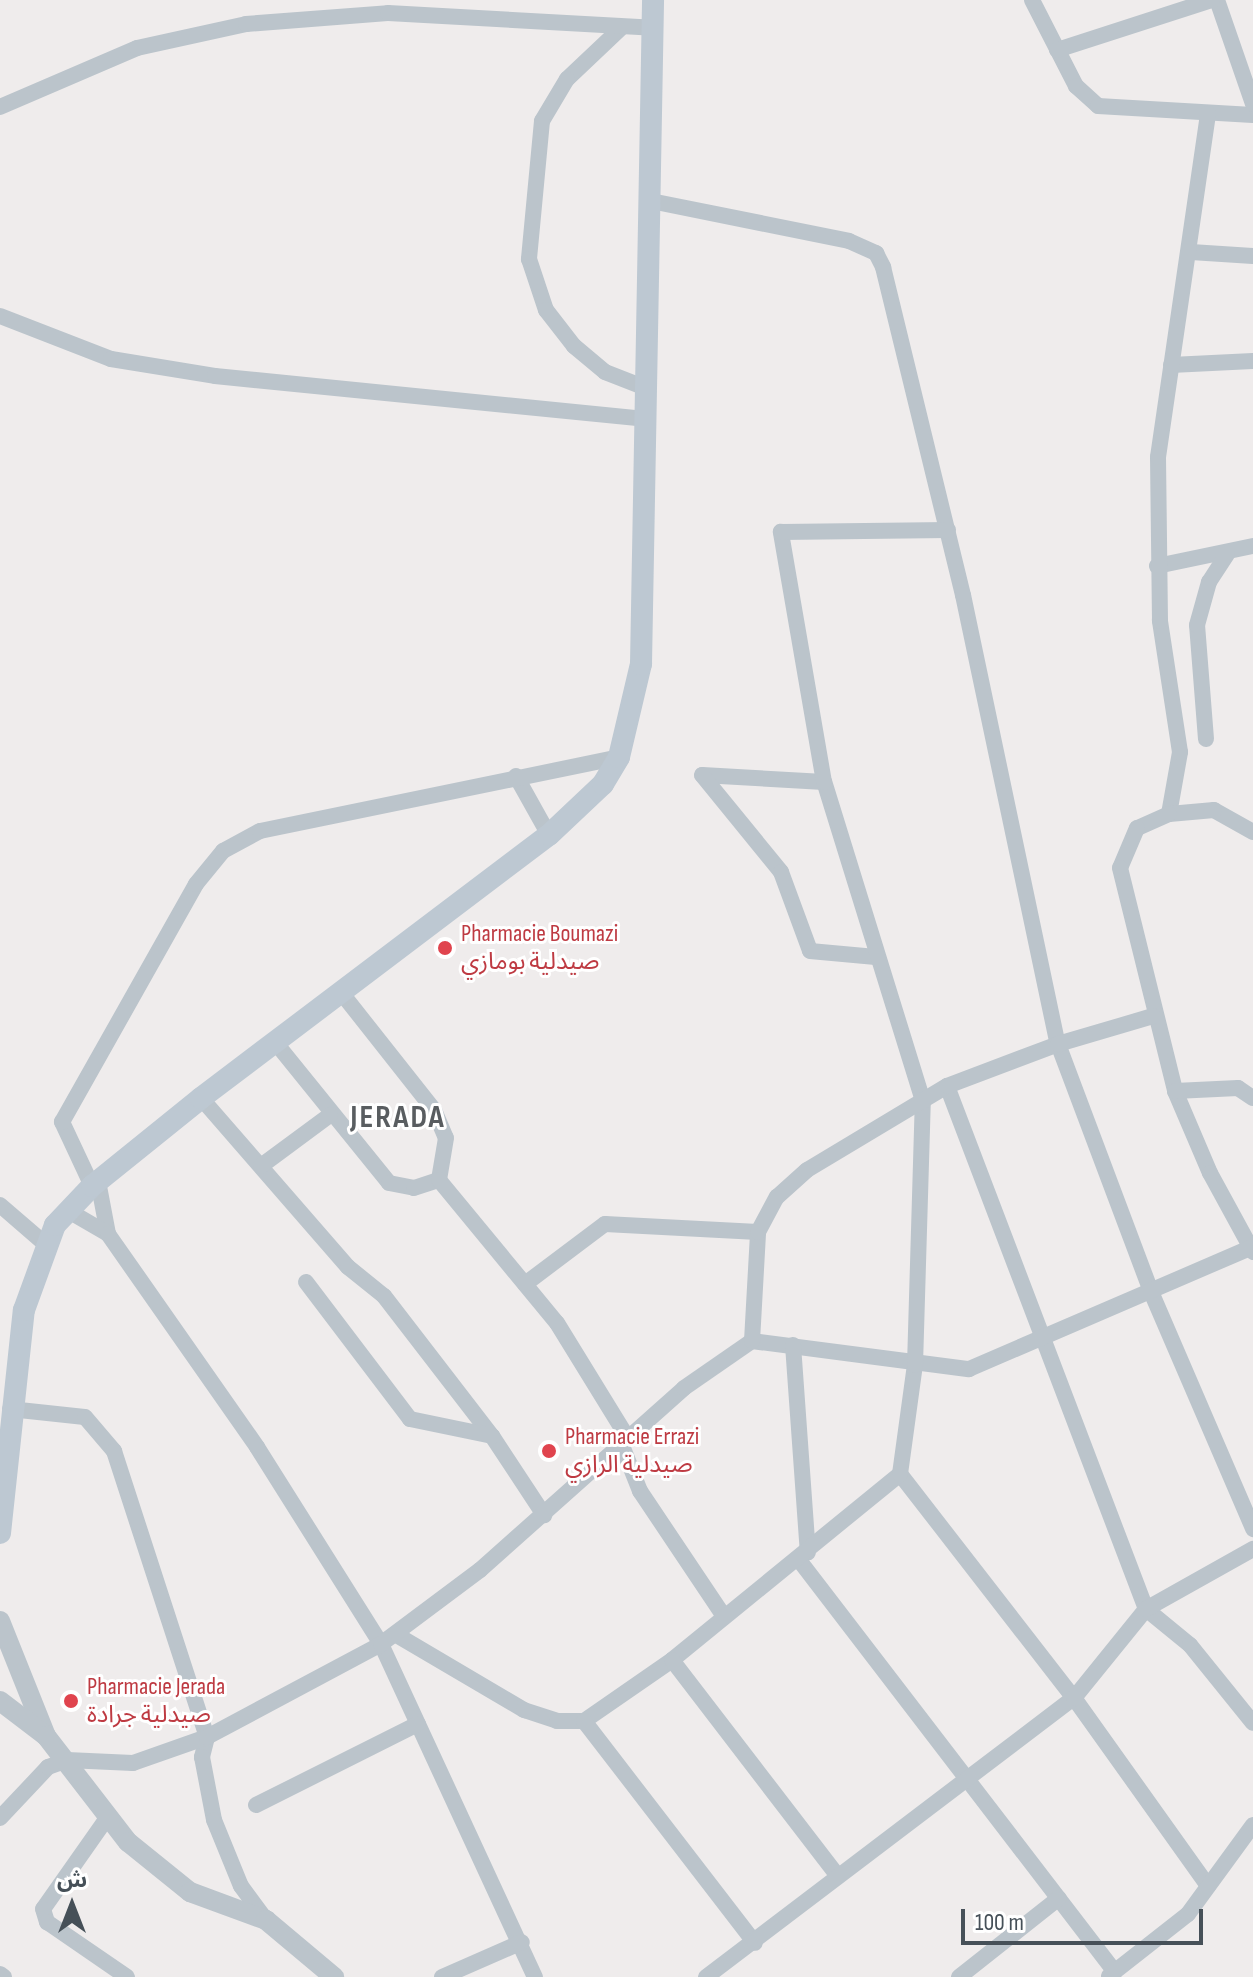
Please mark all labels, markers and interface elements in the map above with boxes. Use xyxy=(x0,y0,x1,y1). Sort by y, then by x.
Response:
place label: Pharmacie Boumazi صيدلية بومازي xyxy=(461,920,618,976)
marker: Pharmacie Boumazi صيدلية بومازي xyxy=(436,939,454,957)
district label: JERADA xyxy=(350,1099,446,1137)
place label: Pharmacie Errazi صيدلية الرازي xyxy=(565,1423,699,1479)
marker: Pharmacie Errazi صيدلية الرازي xyxy=(540,1442,558,1460)
place label: Pharmacie Jerada صيدلية جرادة xyxy=(87,1673,225,1729)
marker: Pharmacie Jerada صيدلية جرادة xyxy=(62,1692,80,1710)
north arrow xyxy=(32,1865,112,1945)
text: ش xyxy=(57,1867,87,1894)
scale bar xyxy=(965,1893,1207,1943)
text: 100 m xyxy=(975,1908,1024,1937)

